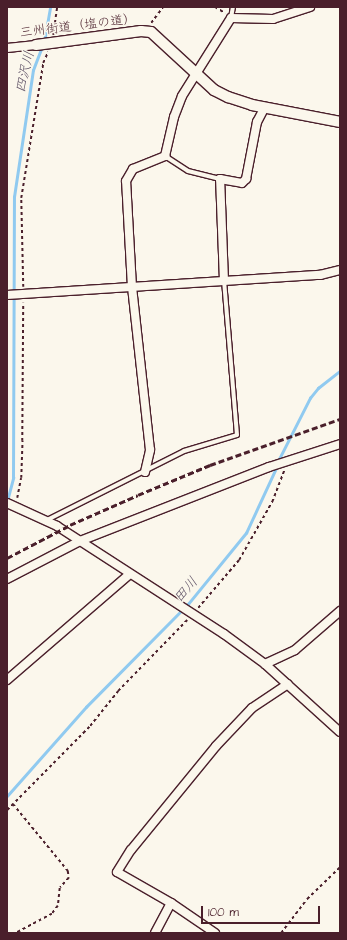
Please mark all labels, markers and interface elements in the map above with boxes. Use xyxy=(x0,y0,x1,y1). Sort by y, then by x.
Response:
street label: 三州街道（塩の道） xyxy=(19,11,137,41)
water label: 四沢川 xyxy=(12,50,38,94)
water label: 田川 xyxy=(170,574,202,606)
scale bar xyxy=(203,898,322,924)
text: 100 m xyxy=(208,904,239,921)

